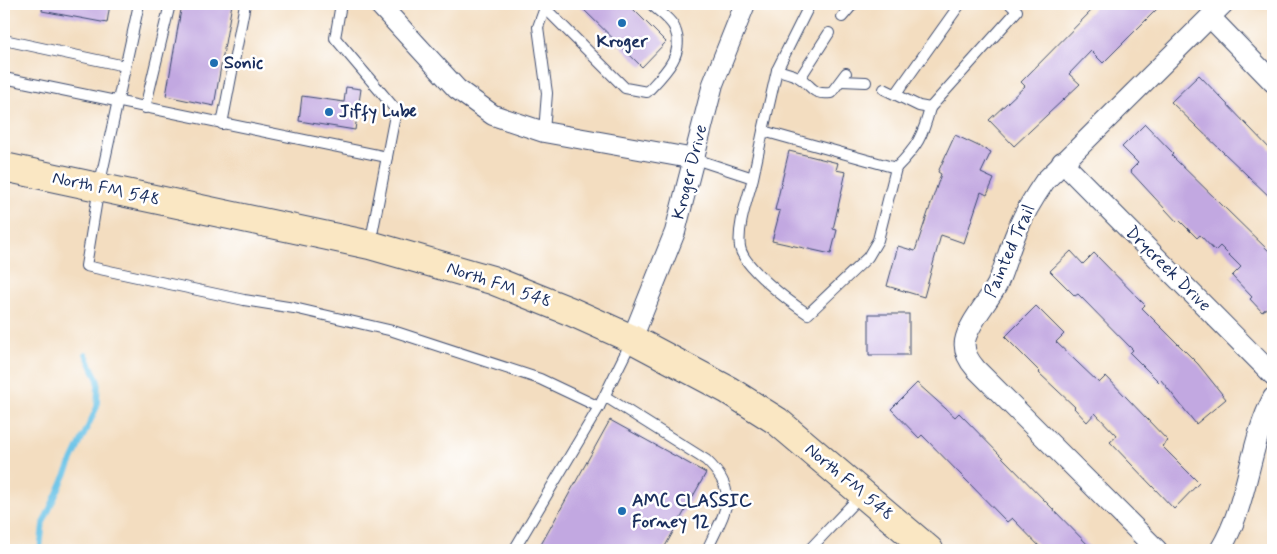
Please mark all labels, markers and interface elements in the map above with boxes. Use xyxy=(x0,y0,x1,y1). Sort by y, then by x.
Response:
marker: Kroger xyxy=(616,17,628,29)
place label: Kroger xyxy=(596,30,648,54)
place label: Sonic xyxy=(224,51,263,75)
marker: Sonic xyxy=(208,57,220,69)
place label: Jiffy Lube xyxy=(339,100,417,124)
marker: Jiffy Lube xyxy=(323,106,335,118)
street label: Kroger Drive xyxy=(667,122,713,222)
street label: North FM 548 xyxy=(50,166,162,212)
street label: Painted Trail xyxy=(979,201,1041,301)
street label: Drycreek Drive xyxy=(1120,221,1216,317)
street label: North FM 548 xyxy=(443,256,555,314)
street label: North FM 548 xyxy=(799,438,899,526)
place label: AMC CLASSIC Forney 12 xyxy=(632,489,752,534)
marker: AMC CLASSIC Forney 12 xyxy=(616,505,628,517)

